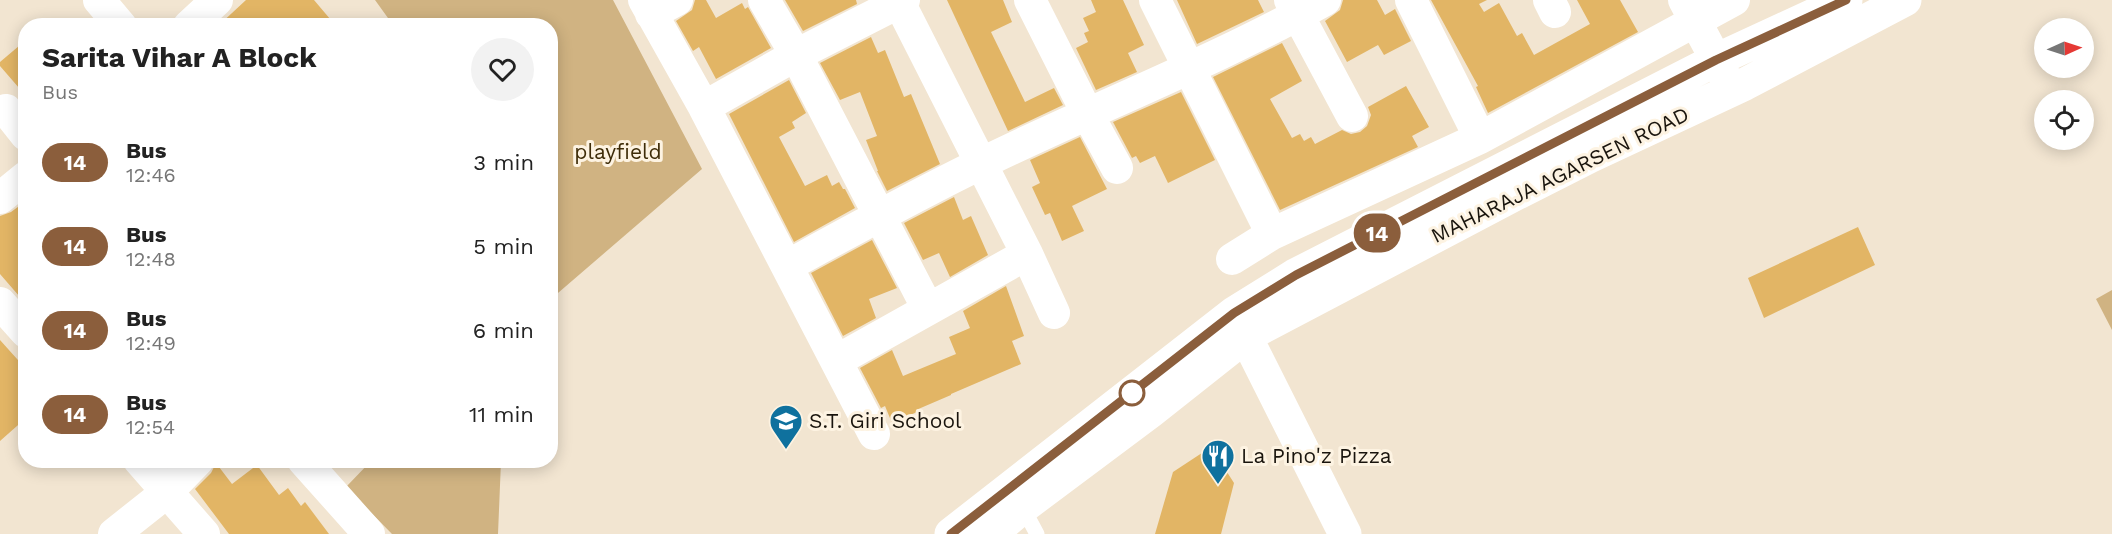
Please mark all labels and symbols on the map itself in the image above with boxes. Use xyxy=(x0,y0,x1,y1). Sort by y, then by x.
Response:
north arrow xyxy=(2034,18,2094,78)
street label: MAHARAJA AGARSEN ROAD xyxy=(1427,101,1693,248)
park label: playfield xyxy=(574,139,662,164)
line badge: 14 xyxy=(1350,214,1404,252)
unlabelled marker xyxy=(1119,380,1145,406)
school or university icon: S.T. Giri School xyxy=(768,403,804,450)
place label: S.T. Giri School xyxy=(809,408,962,433)
restaurant icon: La Pino'z Pizza xyxy=(1200,438,1236,485)
place label: La Pino'z Pizza xyxy=(1241,443,1392,468)

